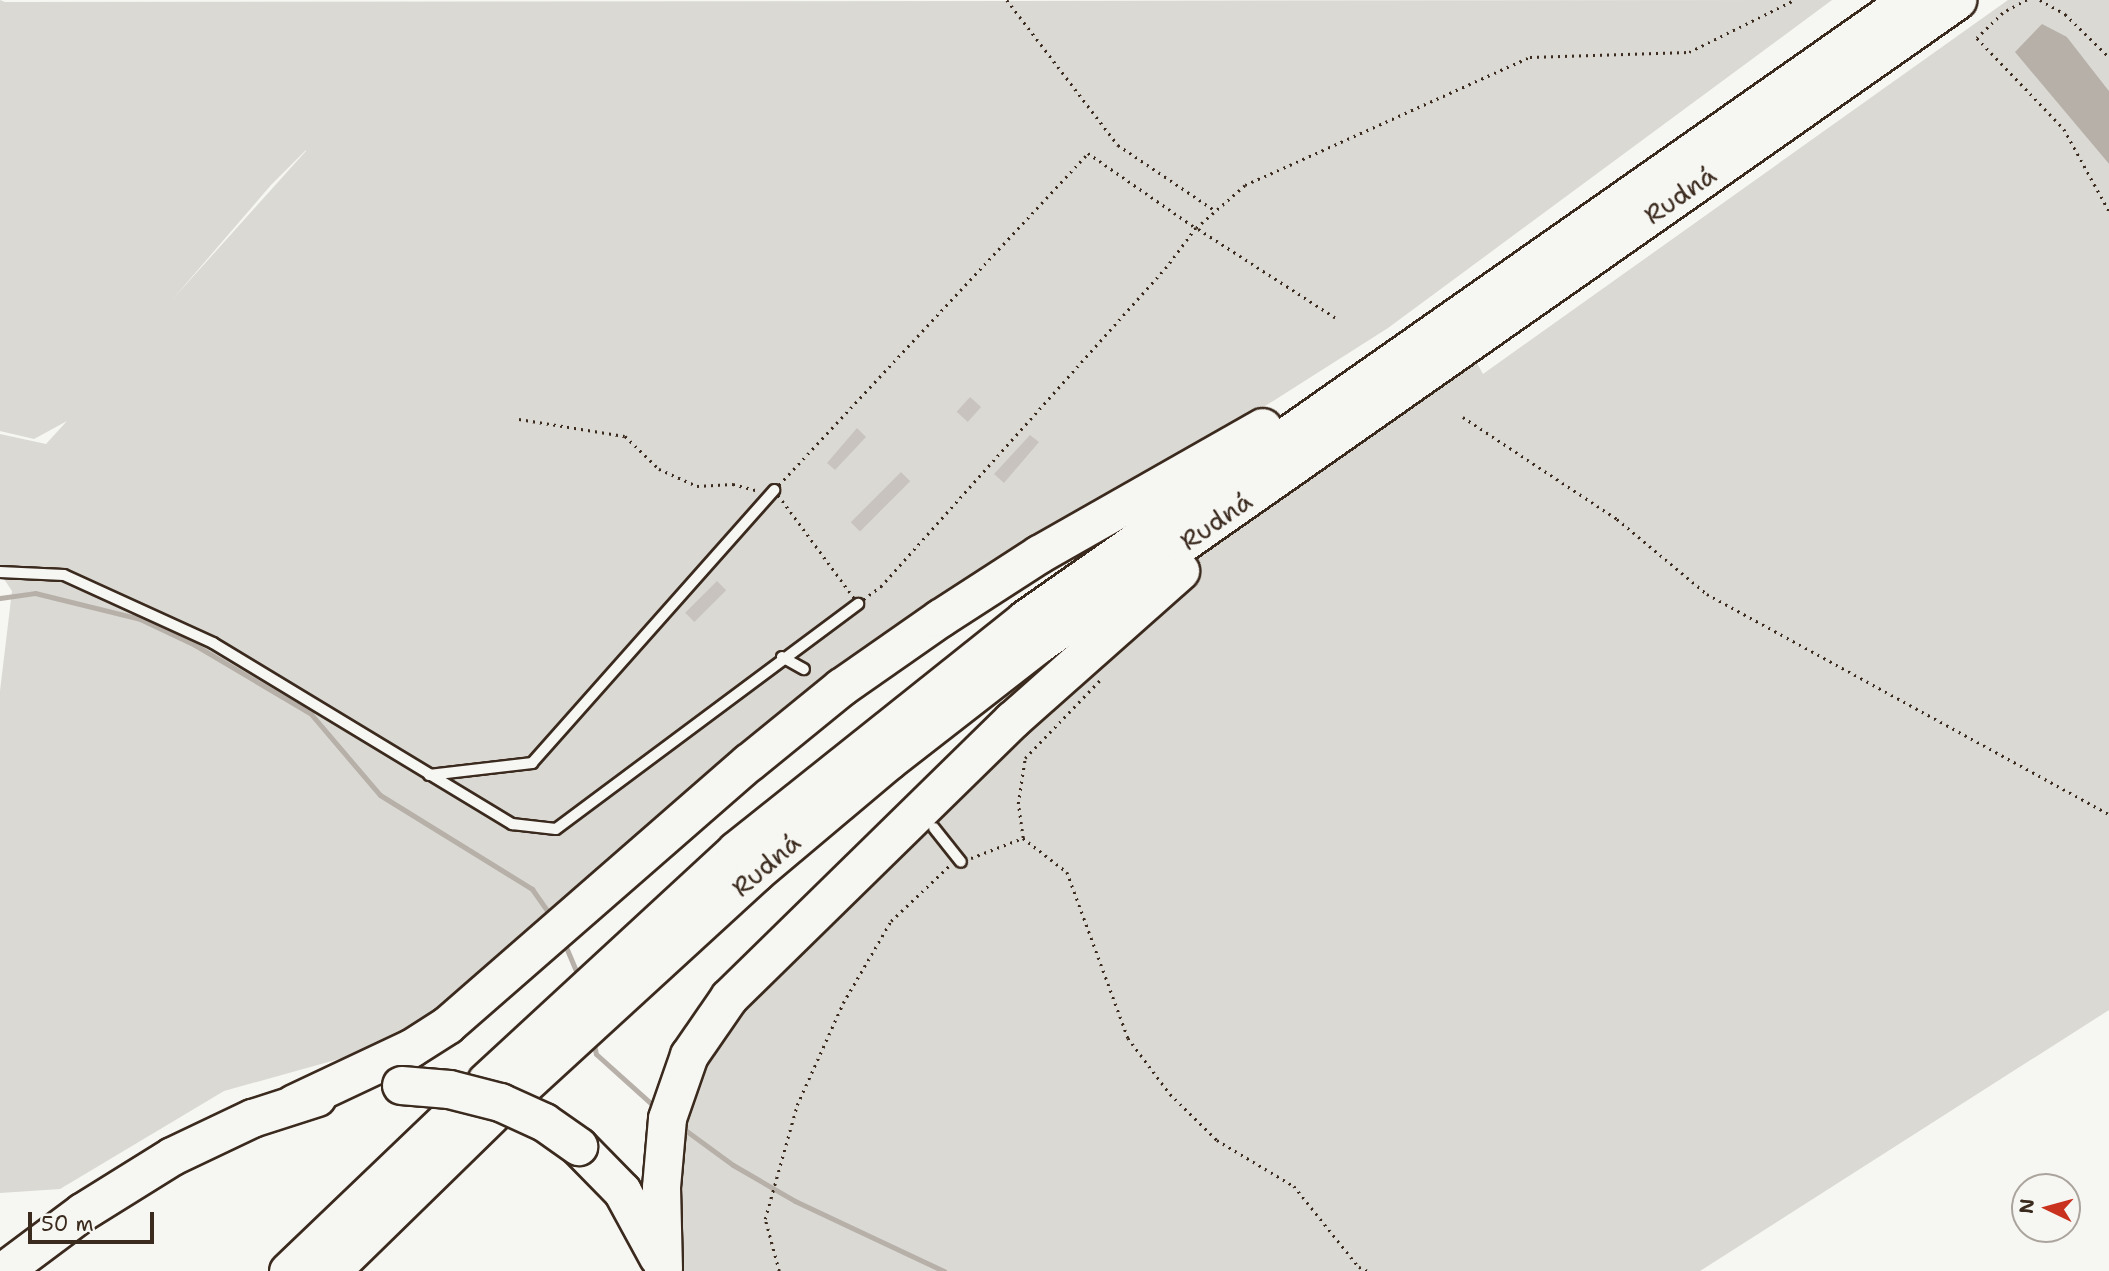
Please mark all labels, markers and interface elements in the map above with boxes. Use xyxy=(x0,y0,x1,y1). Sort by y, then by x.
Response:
street label: Rudná xyxy=(1638,159,1722,231)
street label: Rudná xyxy=(1174,485,1258,557)
street label: Rudná xyxy=(725,827,807,903)
north arrow xyxy=(2011,1173,2081,1243)
scale bar xyxy=(32,1198,158,1242)
text: N xyxy=(2013,1198,2040,1215)
text: 50 m xyxy=(41,1210,94,1238)

